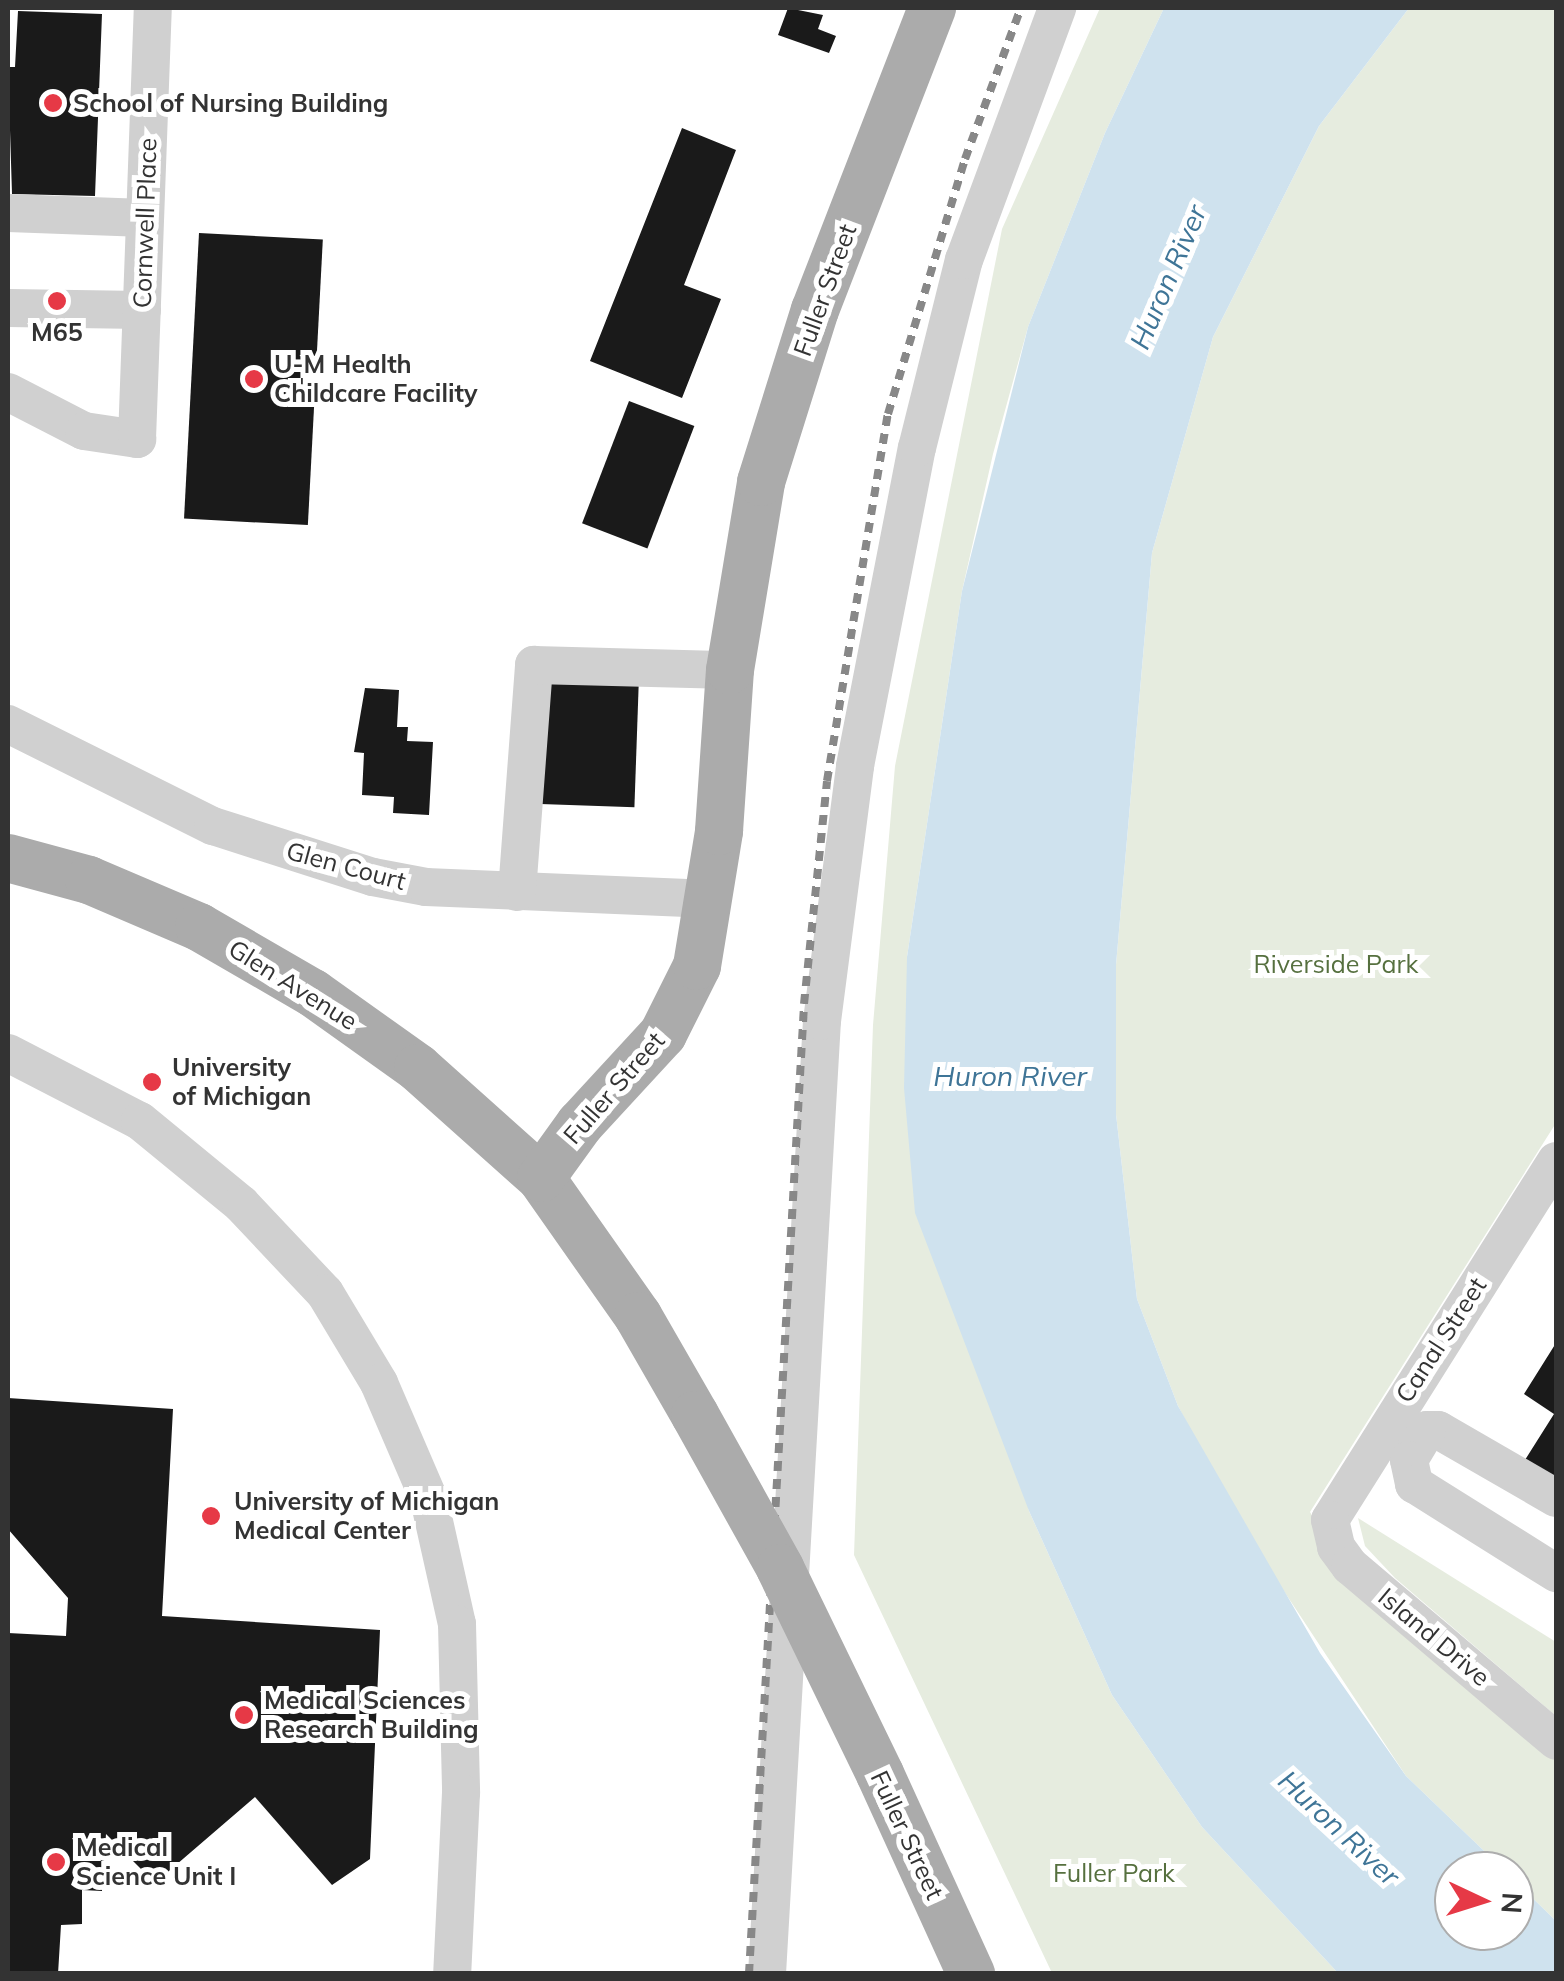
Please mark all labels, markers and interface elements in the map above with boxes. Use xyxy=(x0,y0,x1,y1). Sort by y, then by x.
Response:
place label: School of Nursing Building xyxy=(73,88,388,118)
marker: School of Nursing Building xyxy=(42,92,64,114)
street label: Cornwell Place xyxy=(127,137,163,309)
water label: Huron River xyxy=(1123,200,1213,354)
street label: Fuller Street xyxy=(787,220,863,360)
marker: M65 xyxy=(46,290,68,312)
place label: M65 xyxy=(31,317,83,347)
place label: U-M Health Childcare Facility xyxy=(274,350,478,409)
marker: U-M Health Childcare Facility xyxy=(243,368,265,390)
street label: Glen Court xyxy=(283,836,409,896)
street label: Glen Avenue xyxy=(223,934,363,1036)
park label: Riverside Park xyxy=(1254,949,1418,979)
street label: Fuller Street xyxy=(557,1026,671,1150)
place label: University of Michigan xyxy=(172,1053,311,1112)
water label: Huron River xyxy=(933,1059,1087,1093)
marker: University of Michigan xyxy=(141,1071,163,1093)
street label: Canal Street xyxy=(1389,1272,1493,1408)
place label: University of Michigan Medical Center xyxy=(234,1487,499,1546)
marker: University of Michigan Medical Center xyxy=(198,1503,224,1529)
street label: Island Drive xyxy=(1372,1582,1496,1692)
place label: Medical Sciences Research Building xyxy=(264,1686,479,1745)
marker: Medical Sciences Research Building xyxy=(233,1704,255,1726)
water label: Huron River xyxy=(1271,1763,1407,1893)
street label: Fuller Street xyxy=(864,1766,950,1904)
place label: Medical Science Unit I xyxy=(76,1833,236,1892)
marker: Medical Science Unit I xyxy=(45,1851,67,1873)
north arrow xyxy=(1434,1851,1534,1951)
park label: Fuller Park xyxy=(1053,1858,1175,1888)
text: N xyxy=(1494,1891,1531,1915)

